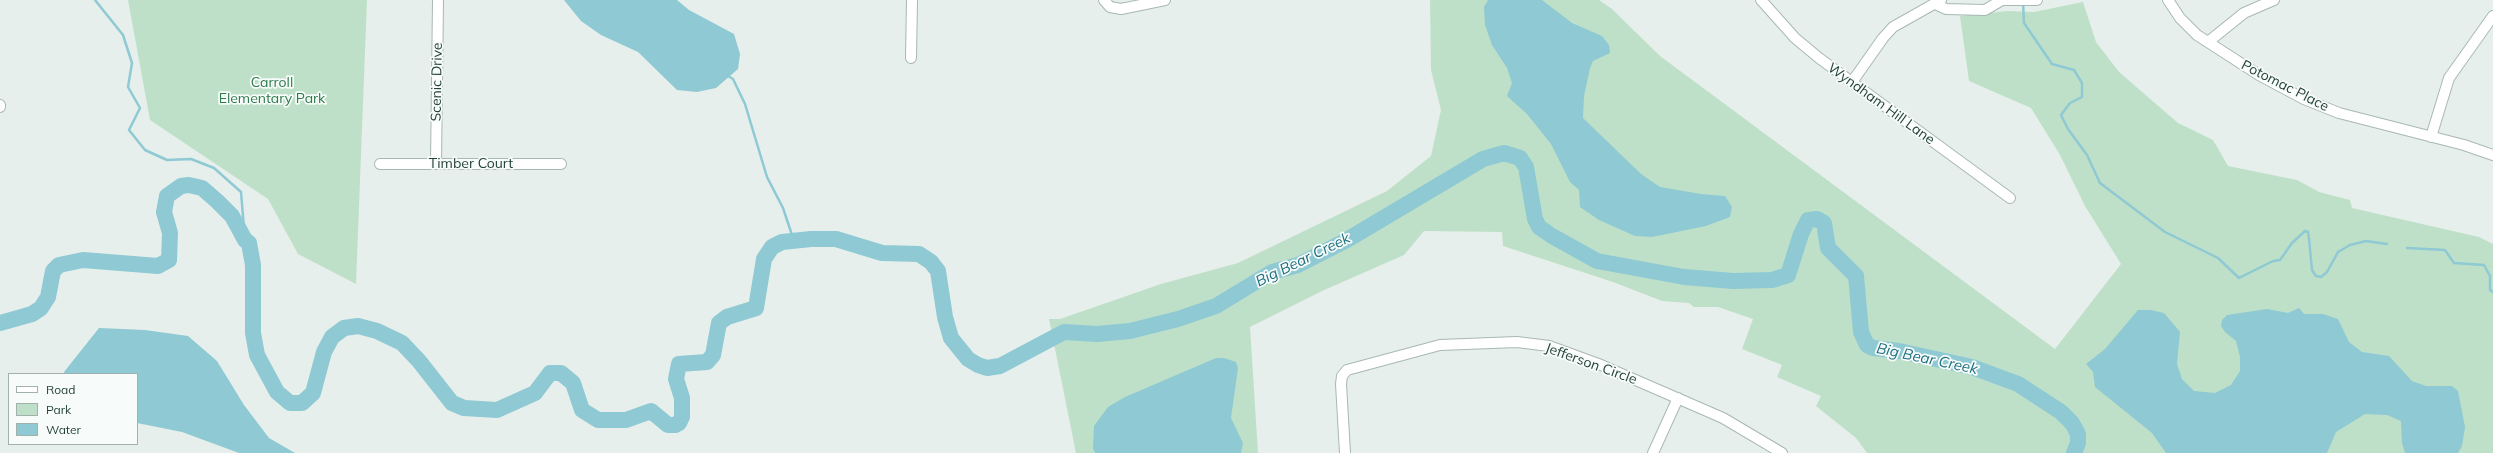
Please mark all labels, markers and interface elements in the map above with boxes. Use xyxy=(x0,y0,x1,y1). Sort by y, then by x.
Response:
street label: Scenic Drive xyxy=(428,42,446,122)
street label: Potomac Place xyxy=(2238,57,2332,115)
street label: Wyndham Hill Lane xyxy=(1824,60,1938,148)
park label: Carroll Elementary Park xyxy=(219,75,325,108)
street label: Timber Court xyxy=(429,156,513,172)
water label: Big Bear Creek xyxy=(1253,229,1353,291)
water label: Big Bear Creek xyxy=(1875,339,1979,379)
street label: Jefferson Circle xyxy=(1543,340,1639,388)
legend xyxy=(8,373,138,445)
text: Road xyxy=(46,382,75,397)
text: Park xyxy=(46,402,71,417)
text: Water xyxy=(46,422,81,437)

